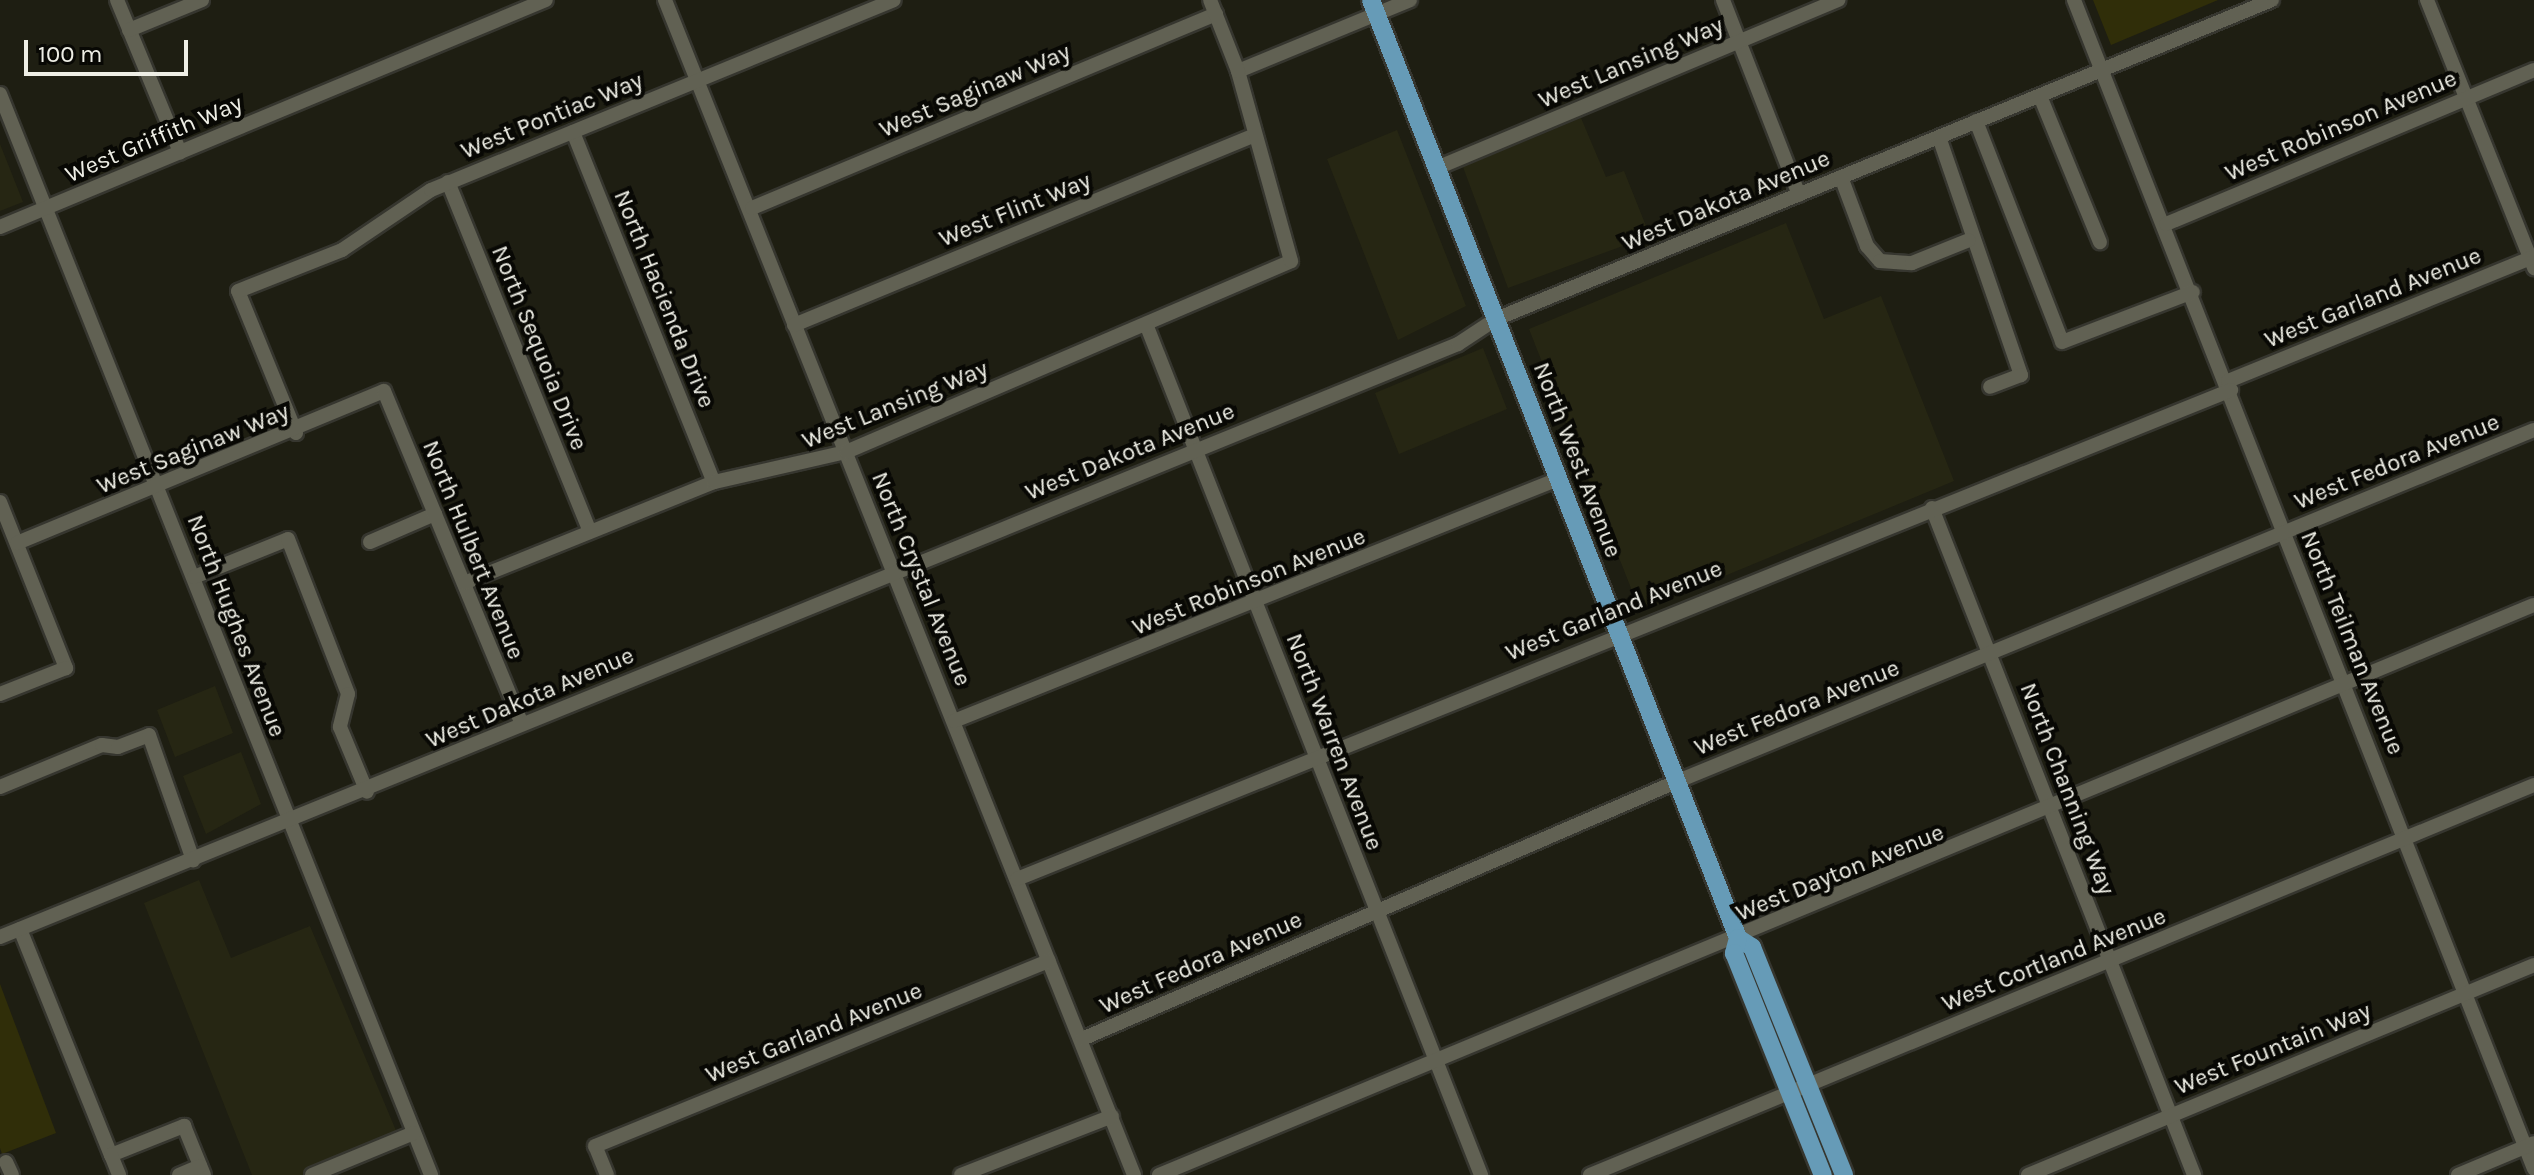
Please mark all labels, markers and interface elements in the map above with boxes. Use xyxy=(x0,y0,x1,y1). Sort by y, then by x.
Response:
street label: West Lansing Way xyxy=(1534,11,1728,115)
scale bar xyxy=(28,24,192,74)
street label: West Saginaw Way xyxy=(875,38,1075,144)
text: 100 m xyxy=(38,40,103,68)
street label: West Robinson Avenue xyxy=(2221,64,2461,188)
street label: West Pontiac Way xyxy=(457,66,647,166)
street label: West Griffith Way xyxy=(61,89,247,189)
street label: West Dakota Avenue xyxy=(1618,144,1834,258)
street label: West Flint Way xyxy=(935,166,1095,254)
street label: North Hacienda Drive xyxy=(607,186,721,412)
street label: West Garland Avenue xyxy=(2261,241,2485,355)
street label: North Sequoia Drive xyxy=(485,242,593,454)
street label: West Lansing Way xyxy=(798,355,992,455)
street label: North West Avenue xyxy=(1527,358,1627,562)
street label: West Saginaw Way xyxy=(93,397,293,501)
street label: West Dakota Avenue xyxy=(1021,397,1239,507)
street label: West Fedora Avenue xyxy=(2290,408,2504,516)
street label: North Hulbert Avenue xyxy=(416,436,530,664)
street label: North Crystal Avenue xyxy=(865,468,977,690)
street label: North Hughes Avenue xyxy=(180,511,292,741)
street label: West Robinson Avenue xyxy=(1128,522,1370,642)
street label: North Teilman Avenue xyxy=(2294,527,2410,759)
street label: West Garland Avenue xyxy=(1502,554,1726,668)
street label: North Warren Avenue xyxy=(1279,629,1389,855)
street label: West Dakota Avenue xyxy=(422,641,638,755)
street label: West Fedora Avenue xyxy=(1690,654,1904,762)
street label: North Channing Way xyxy=(2013,679,2121,899)
street label: West Dayton Avenue xyxy=(1732,818,1948,928)
street label: West Cortland Avenue xyxy=(1938,902,2170,1018)
street label: West Fedora Avenue xyxy=(1095,905,1307,1021)
street label: West Garland Avenue xyxy=(702,976,926,1090)
street label: West Fountain Way xyxy=(2171,996,2375,1102)

